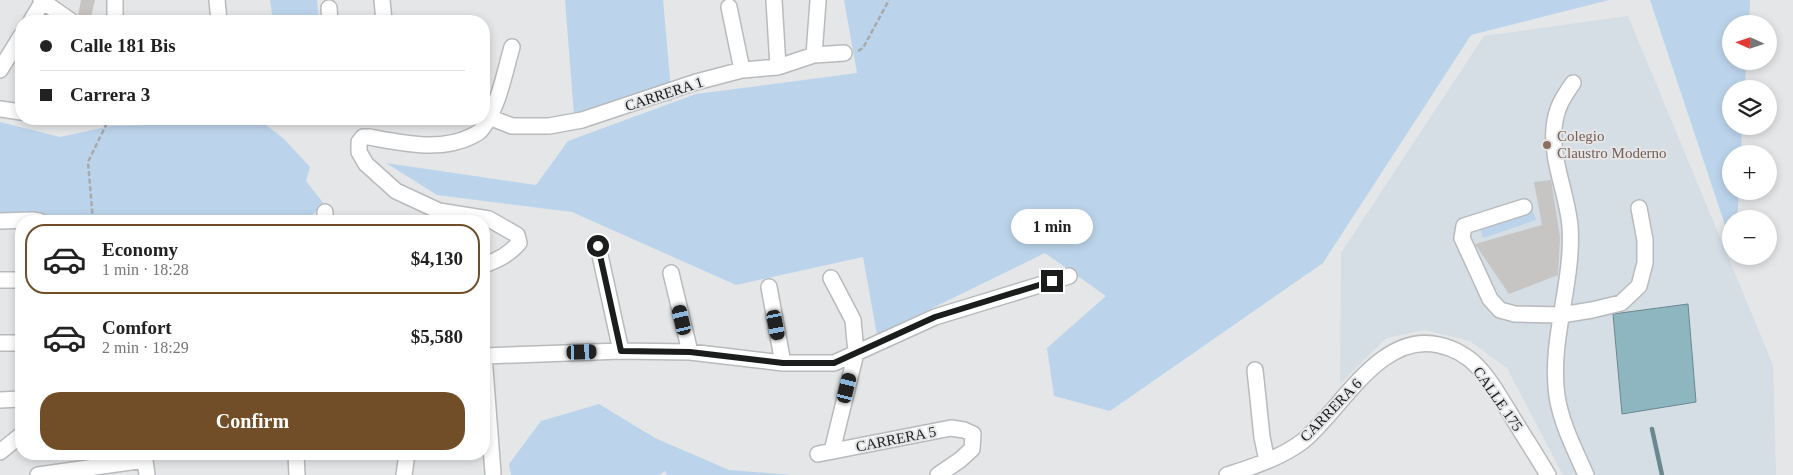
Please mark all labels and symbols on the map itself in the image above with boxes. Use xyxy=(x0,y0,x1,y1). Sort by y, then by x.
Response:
north arrow xyxy=(1722,15,1778,70)
street label: CARRERA 1 xyxy=(623,74,705,114)
place label: Colegio Claustro Moderno xyxy=(1557,128,1667,161)
marker: Colegio Claustro Moderno xyxy=(1541,139,1553,151)
callout: 1 min xyxy=(1011,208,1093,244)
route start xyxy=(587,235,609,257)
route end xyxy=(1041,270,1063,292)
car xyxy=(671,304,692,336)
car xyxy=(765,309,786,341)
car xyxy=(566,344,597,360)
street label: CALLE 175 xyxy=(1470,364,1526,434)
car xyxy=(836,372,857,404)
street label: CARRERA 6 xyxy=(1297,375,1365,445)
street label: CARRERA 5 xyxy=(855,423,937,455)

